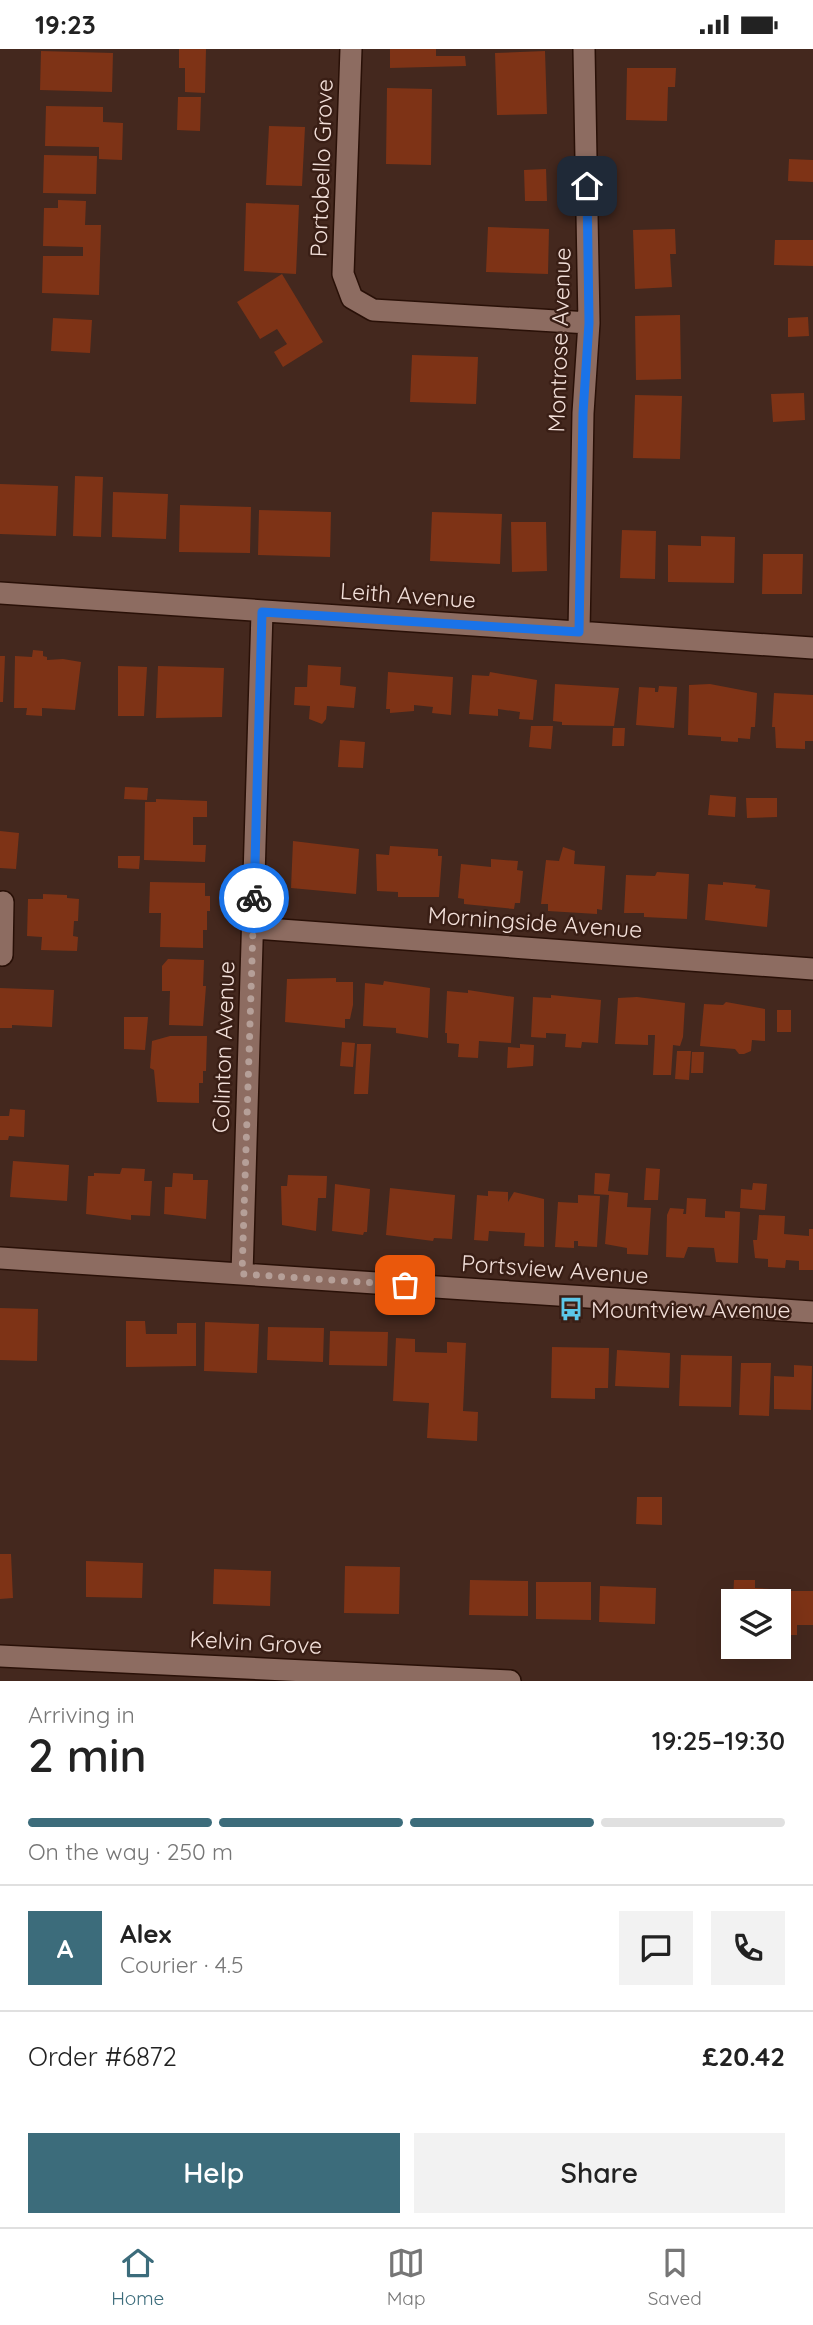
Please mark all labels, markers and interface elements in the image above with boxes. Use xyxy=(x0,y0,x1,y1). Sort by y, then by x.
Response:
text: 19:23 xyxy=(35,8,96,41)
street label: Portobello Grove xyxy=(303,78,339,258)
pin xyxy=(557,156,617,216)
icon: home xyxy=(568,167,606,205)
street label: Montrose Avenue xyxy=(541,247,577,433)
street label: Leith Avenue xyxy=(339,576,477,614)
courier xyxy=(219,863,289,933)
icon: bike xyxy=(235,879,273,917)
street label: Morningside Avenue xyxy=(427,900,643,944)
street label: Colinton Avenue xyxy=(206,960,240,1134)
street label: Portsview Avenue xyxy=(460,1248,650,1290)
pin xyxy=(375,1255,435,1315)
icon: bag xyxy=(386,1266,424,1304)
bus stop icon: Mountview Avenue xyxy=(557,1295,585,1323)
place label: Mountview Avenue xyxy=(591,1295,790,1324)
map controls xyxy=(721,1589,791,1659)
button: layers xyxy=(721,1589,791,1659)
street label: Kelvin Grove xyxy=(189,1624,323,1660)
text: Arriving in xyxy=(28,1700,135,1729)
text: 19:25–19:30 xyxy=(652,1724,785,1757)
text: 2 min xyxy=(28,1726,147,1784)
text: On the way · 250 m xyxy=(28,1837,233,1866)
button: chat xyxy=(619,1911,693,1985)
button: phone xyxy=(711,1911,785,1985)
text: Alex xyxy=(120,1917,171,1950)
text: A xyxy=(57,1932,73,1965)
text: Courier · 4.5 xyxy=(120,1950,244,1979)
text: Order #6872 xyxy=(28,2040,177,2073)
text: £20.42 xyxy=(702,2040,785,2073)
button: Help xyxy=(28,2133,400,2213)
button: Share xyxy=(414,2133,785,2213)
tab: Home xyxy=(111,2244,164,2310)
tab: Map xyxy=(387,2244,425,2310)
tab: Saved xyxy=(648,2244,702,2310)

